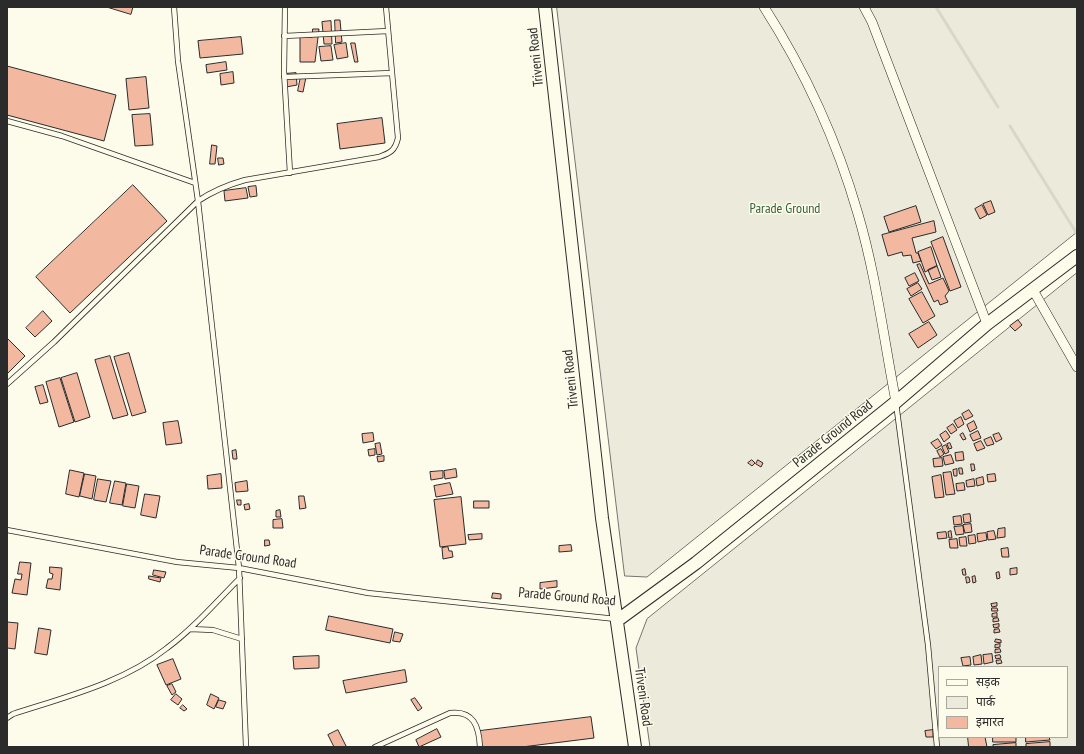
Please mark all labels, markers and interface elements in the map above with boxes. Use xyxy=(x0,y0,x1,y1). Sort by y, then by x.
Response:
street label: Triveni Road xyxy=(525,27,547,87)
park label: Parade Ground xyxy=(750,201,820,217)
street label: Triveni Road xyxy=(560,349,582,409)
street label: Parade Ground Road xyxy=(790,397,876,471)
street label: Parade Ground Road xyxy=(198,542,298,572)
street label: Parade Ground Road xyxy=(518,584,616,610)
legend xyxy=(938,666,1068,738)
street label: Triveni Road xyxy=(631,667,655,727)
text: सड़क xyxy=(976,674,1000,689)
text: पार्क xyxy=(976,694,995,709)
text: इमारत xyxy=(976,714,1004,729)

